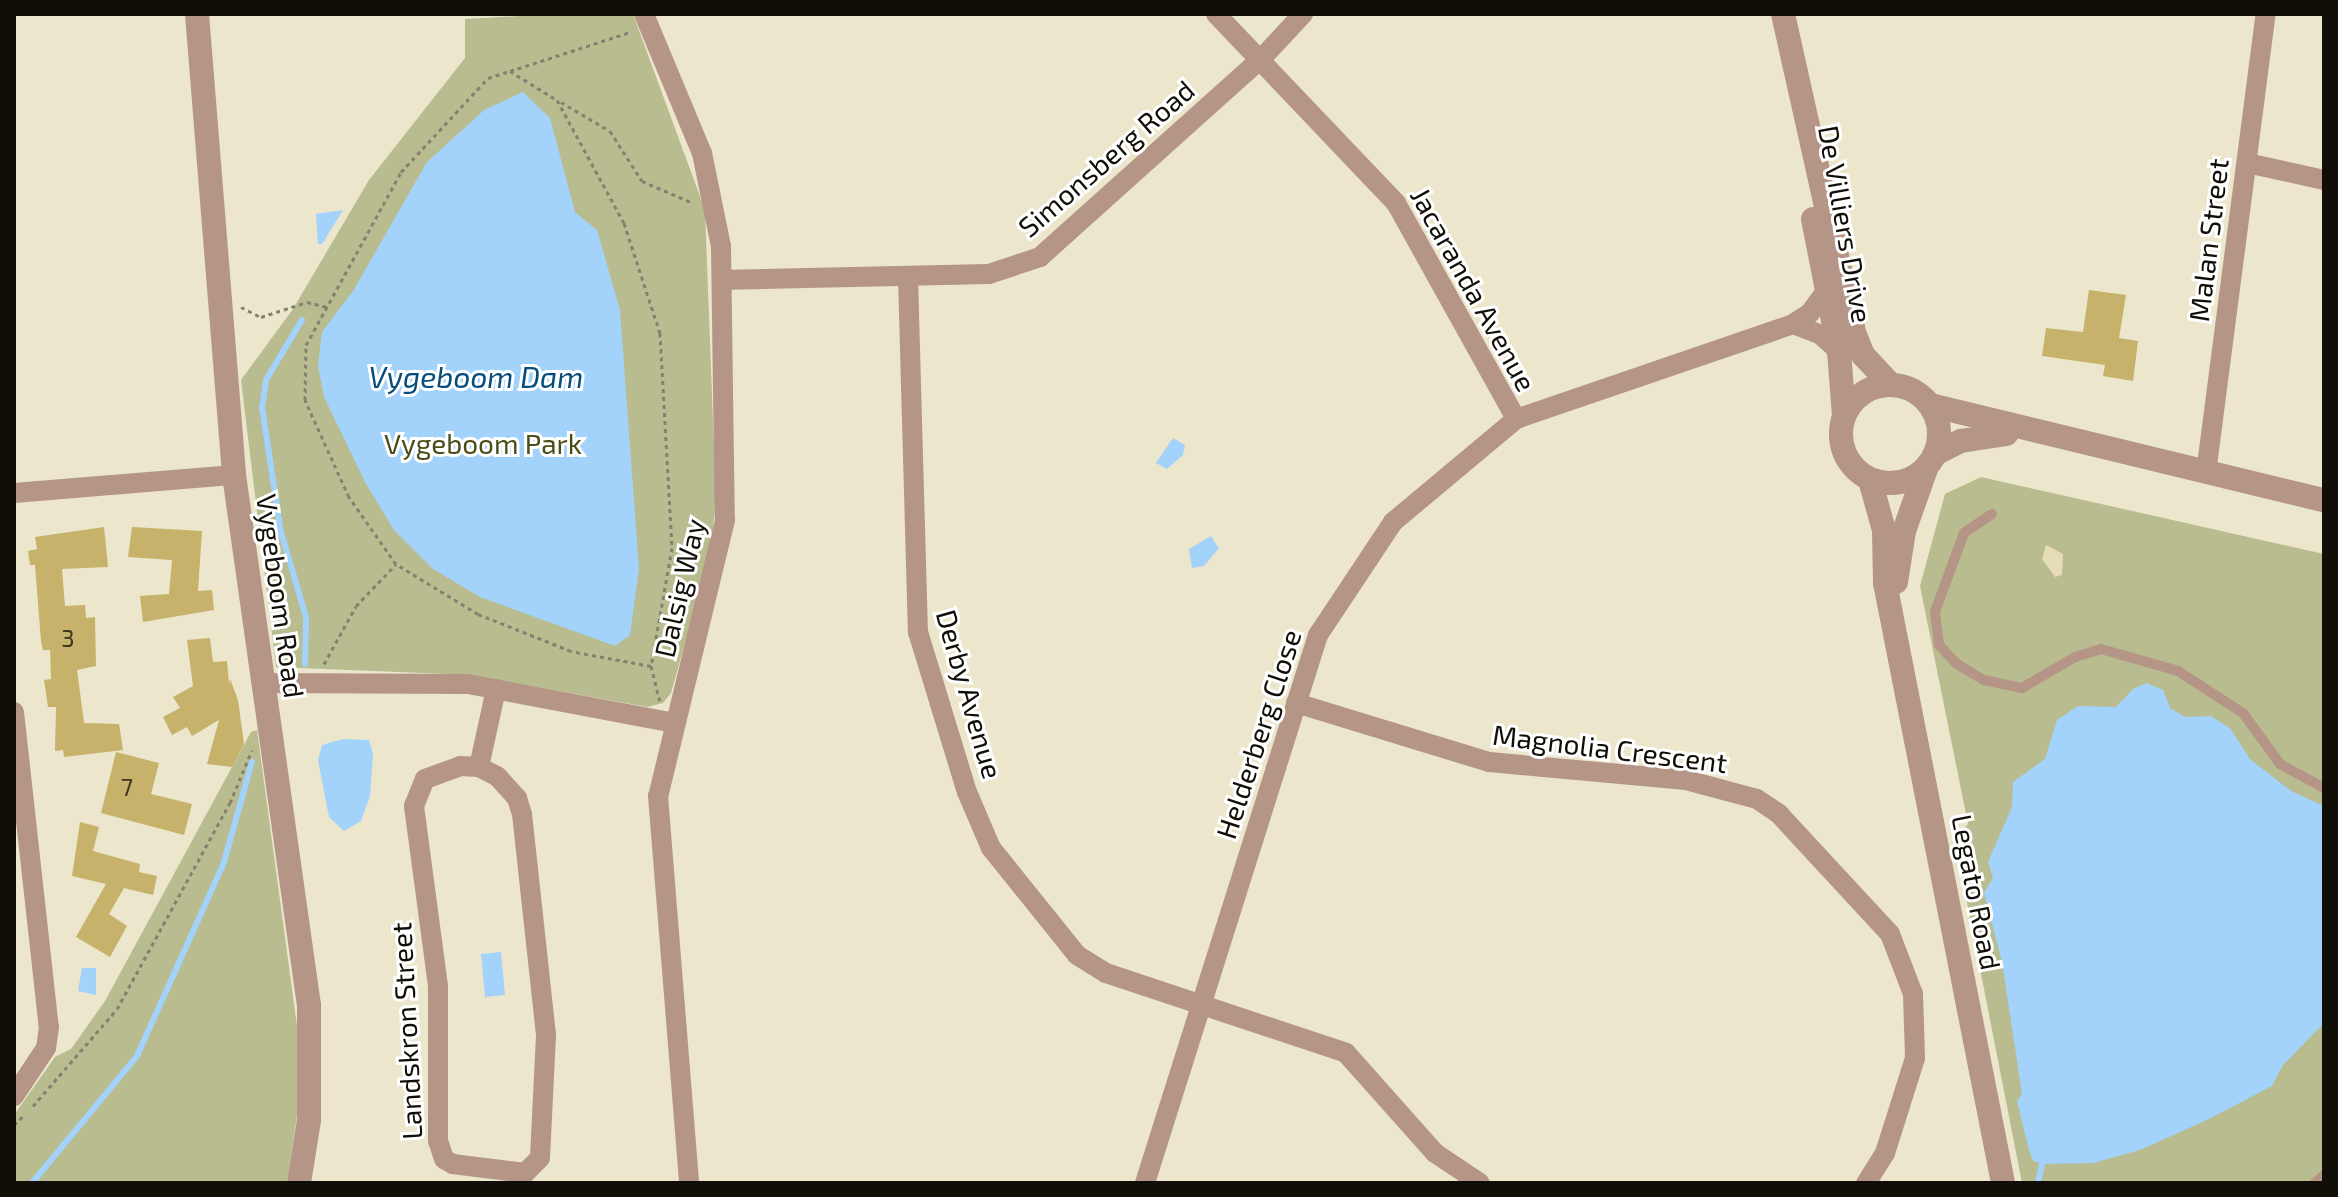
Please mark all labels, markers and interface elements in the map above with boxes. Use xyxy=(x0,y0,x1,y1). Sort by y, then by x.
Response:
street label: Simonsberg Road xyxy=(1011,72,1201,244)
street label: De Villiers Drive xyxy=(1812,122,1880,326)
street label: Malan Street xyxy=(2181,157,2235,323)
street label: Jacaranda Avenue xyxy=(1404,181,1544,397)
water label: Vygeboom Dam xyxy=(369,358,583,394)
park label: Vygeboom Park xyxy=(384,426,582,460)
street label: Vygeboom Road xyxy=(250,492,312,700)
street label: Dalsig Way xyxy=(647,515,711,661)
street label: Derby Avenue xyxy=(930,605,1010,783)
house number: 3 xyxy=(61,624,75,652)
street label: Helderberg Close xyxy=(1208,625,1308,843)
street label: Magnolia Crescent xyxy=(1491,717,1729,779)
house number: 7 xyxy=(121,773,133,801)
street label: Legato Road xyxy=(1945,811,2009,973)
street label: Landskron Street xyxy=(384,921,428,1141)

